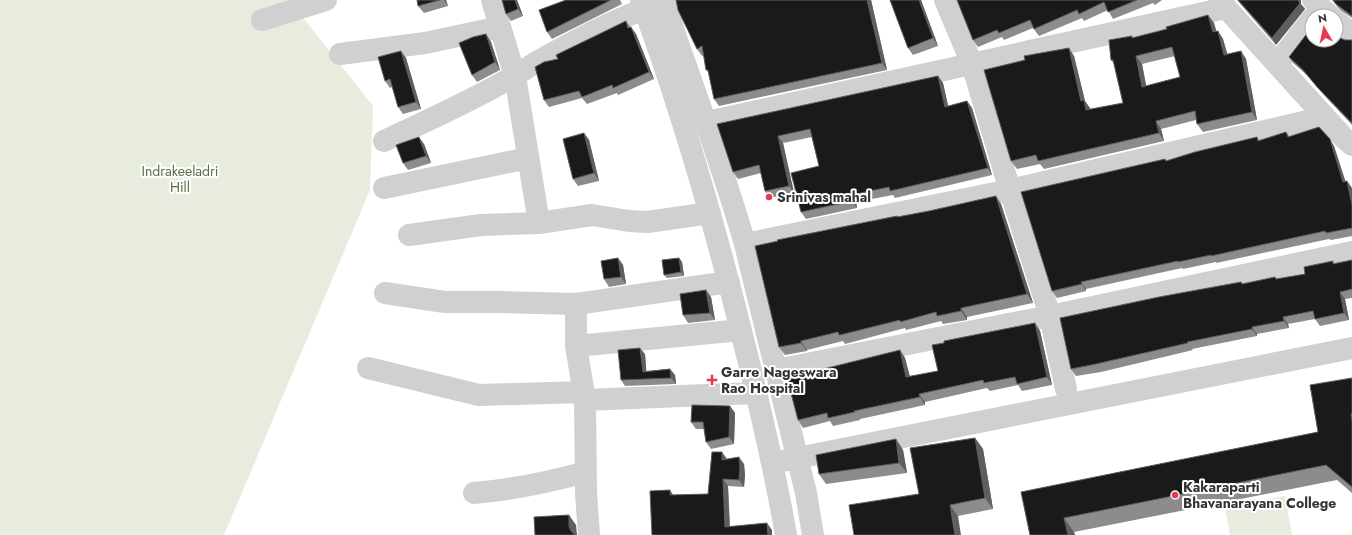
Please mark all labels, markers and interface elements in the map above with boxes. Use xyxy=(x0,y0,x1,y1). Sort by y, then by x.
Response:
north arrow xyxy=(1304,8,1344,48)
text: N xyxy=(1317,10,1328,27)
park label: Indrakeeladri Hill xyxy=(141,161,219,197)
place label: Srinivas mahal xyxy=(777,187,871,207)
marker: Srinivas mahal xyxy=(764,192,774,202)
place label: Garre Nageswara Rao Hospital xyxy=(721,362,837,398)
marker: Garre Nageswara Rao Hospital xyxy=(706,374,718,386)
place label: Kakaraparti Bhavanarayana College xyxy=(1183,477,1336,513)
marker: Kakaraparti Bhavanarayana College xyxy=(1170,490,1180,500)

